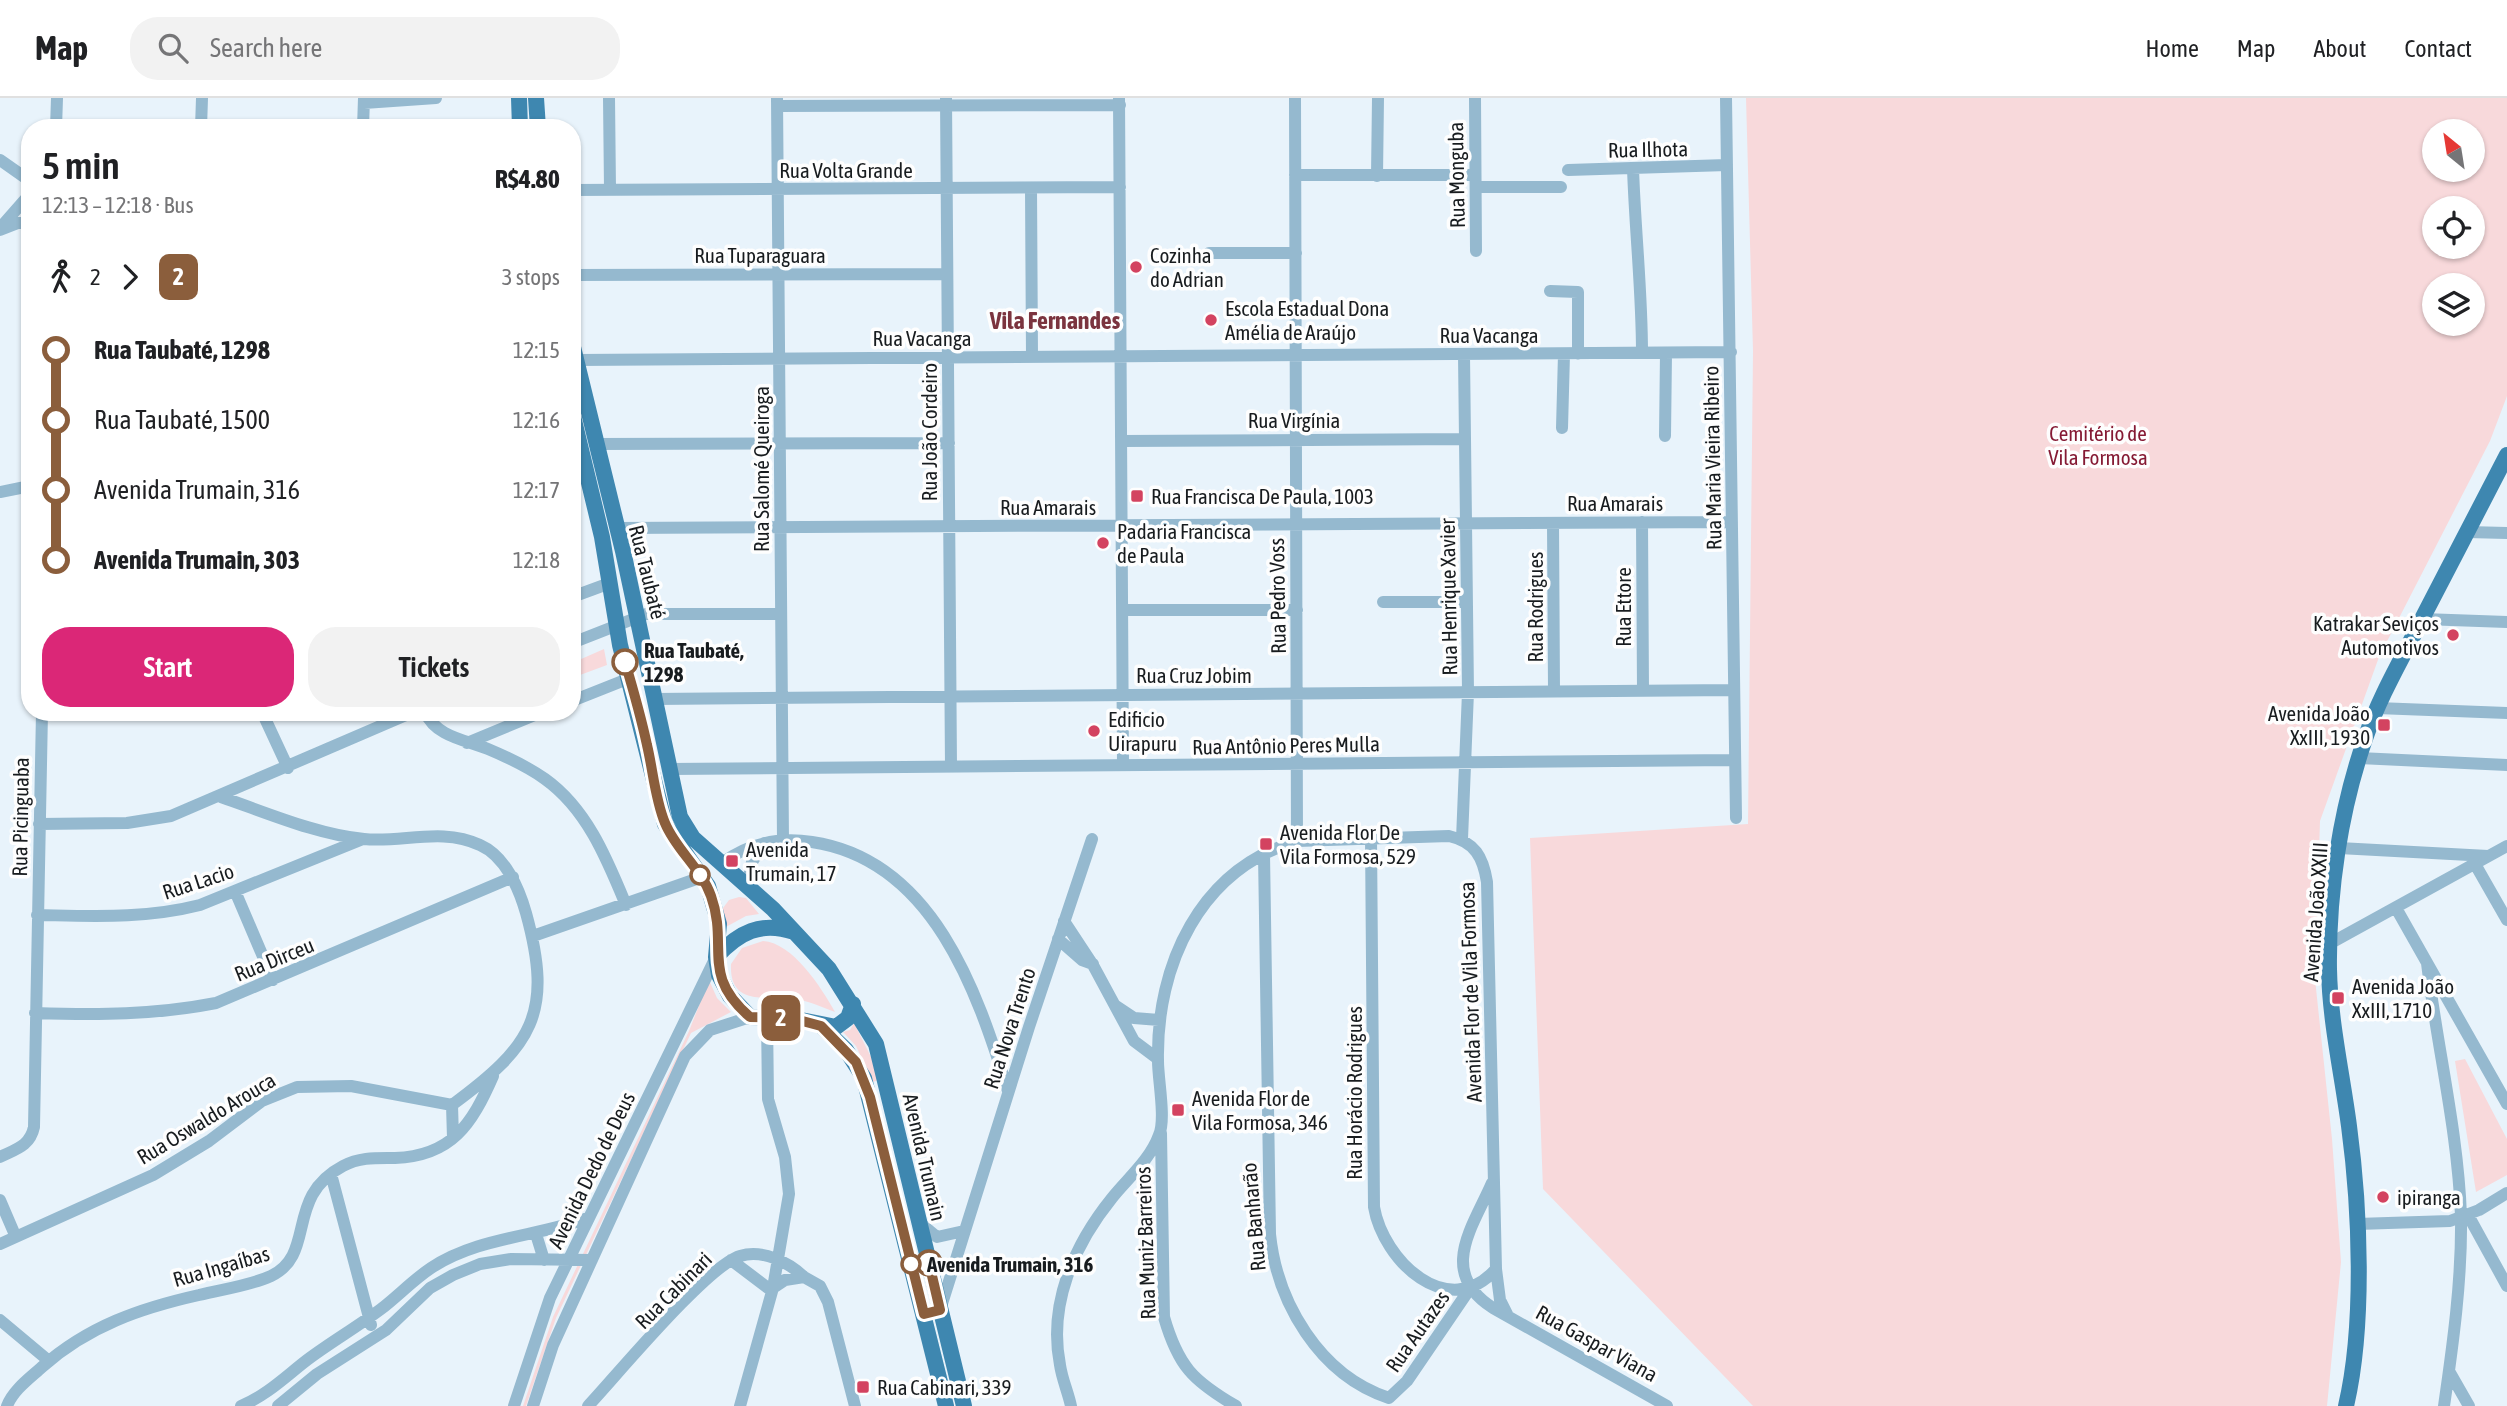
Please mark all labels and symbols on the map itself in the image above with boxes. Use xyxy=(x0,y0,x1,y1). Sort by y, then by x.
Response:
north arrow xyxy=(2422,119,2485,182)
street label: Rua Monguba xyxy=(1443,122,1469,228)
street label: Rua Ilhota xyxy=(1608,136,1688,162)
street label: Rua Volta Grande xyxy=(779,158,913,182)
street label: Rua Tuparaguara xyxy=(694,243,826,267)
place label: Cozinha do Adrian xyxy=(1150,243,1224,291)
marker: Cozinha do Adrian xyxy=(1128,259,1144,275)
place label: Escola Estadual Dona Amélia de Araújo xyxy=(1225,296,1389,344)
district label: Vila Fernandes xyxy=(989,307,1121,334)
marker: Escola Estadual Dona Amélia de Araújo xyxy=(1203,312,1219,328)
street label: Rua Vacanga xyxy=(1440,323,1538,347)
street label: Rua Vacanga xyxy=(873,326,971,350)
street label: Rua João Cordeiro xyxy=(917,363,941,501)
street label: Rua Maria Vieira Ribeiro xyxy=(1698,366,1726,550)
street label: Rua Salomé Queiroga xyxy=(749,386,773,552)
street label: Rua Virgínia xyxy=(1248,408,1340,432)
park label: Cemitério de Vila Formosa xyxy=(2048,421,2148,469)
place label: Rua Francisca De Paula, 1003 xyxy=(1151,484,1374,508)
marker: Rua Francisca De Paula, 1003 xyxy=(1129,488,1145,504)
street label: Rua Amarais xyxy=(1567,491,1663,515)
street label: Rua Amarais xyxy=(1000,495,1096,519)
street label: Rua Henrique Xavier xyxy=(1435,517,1461,676)
place label: Padaria Francisca de Paula xyxy=(1117,519,1251,567)
street label: Rua Taubaté xyxy=(625,523,671,621)
marker: Padaria Francisca de Paula xyxy=(1095,535,1111,551)
street label: Rua Pedro Voss xyxy=(1264,538,1290,654)
street label: Rua Rodrigues xyxy=(1523,552,1547,662)
street label: Rua Ettore xyxy=(1611,567,1635,647)
place label: Katrakar Seviços Automotivos xyxy=(2313,611,2439,659)
marker: Katrakar Seviços Automotivos xyxy=(2445,627,2461,643)
place label: Rua Taubaté, 1298 xyxy=(644,638,744,686)
marker: Rua Taubaté, 1298 xyxy=(612,649,638,675)
street label: Rua Cruz Jobim xyxy=(1136,663,1252,687)
place label: Avenida João XxIII, 1930 xyxy=(2268,701,2370,749)
place label: Edificio Uirapuru xyxy=(1108,707,1177,755)
marker: Avenida João XxIII, 1930 xyxy=(2376,717,2392,733)
marker: Edificio Uirapuru xyxy=(1086,723,1102,739)
street label: Rua Antônio Peres Mulla xyxy=(1192,731,1380,759)
street label: Rua Picinguaba xyxy=(7,757,33,877)
place label: Avenida Flor De Vila Formosa, 529 xyxy=(1280,820,1416,868)
marker: Avenida Flor De Vila Formosa, 529 xyxy=(1258,836,1274,852)
place label: Avenida Trumain, 17 xyxy=(746,837,837,885)
street label: Avenida João XXIII xyxy=(2298,841,2332,983)
marker: Avenida Trumain, 17 xyxy=(724,853,740,869)
street label: Rua Lacio xyxy=(159,858,237,904)
unlabelled marker xyxy=(690,865,710,885)
street label: Avenida Flor de Vila Formosa xyxy=(1454,881,1486,1103)
street label: Rua Dirceu xyxy=(231,932,317,986)
street label: Rua Nova Trento xyxy=(978,964,1040,1092)
place label: Avenida João XxIII, 1710 xyxy=(2352,974,2454,1022)
marker: Avenida João XxIII, 1710 xyxy=(2330,990,2346,1006)
line badge: 2 xyxy=(758,995,804,1041)
street label: Rua Horácio Rodrigues xyxy=(1342,1006,1366,1180)
street label: Rua Oswaldo Arouca xyxy=(132,1067,280,1169)
place label: Avenida Flor de Vila Formosa, 346 xyxy=(1192,1086,1328,1134)
street label: Avenida Dedo de Deus xyxy=(543,1088,639,1252)
street label: Avenida Trumain xyxy=(899,1091,951,1223)
marker: Avenida Flor de Vila Formosa, 346 xyxy=(1170,1102,1186,1118)
street label: Rua Banharão xyxy=(1236,1162,1270,1272)
street label: Rua Muniz Barreiros xyxy=(1130,1166,1160,1320)
place label: ipiranga xyxy=(2397,1185,2461,1209)
marker: ipiranga xyxy=(2375,1189,2391,1205)
street label: Rua Ingaíbas xyxy=(170,1241,272,1291)
street label: Rua Cabinari xyxy=(630,1247,716,1333)
unlabelled marker xyxy=(916,1250,942,1276)
place label: Avenida Trumain, 316 xyxy=(926,1252,1093,1276)
marker: Avenida Trumain, 316 xyxy=(901,1254,921,1274)
street label: Rua Autazes xyxy=(1380,1286,1454,1376)
street label: Rua Gaspar Viana xyxy=(1532,1300,1662,1386)
place label: Rua Cabinari, 339 xyxy=(877,1375,1011,1399)
marker: Rua Cabinari, 339 xyxy=(855,1379,871,1395)

